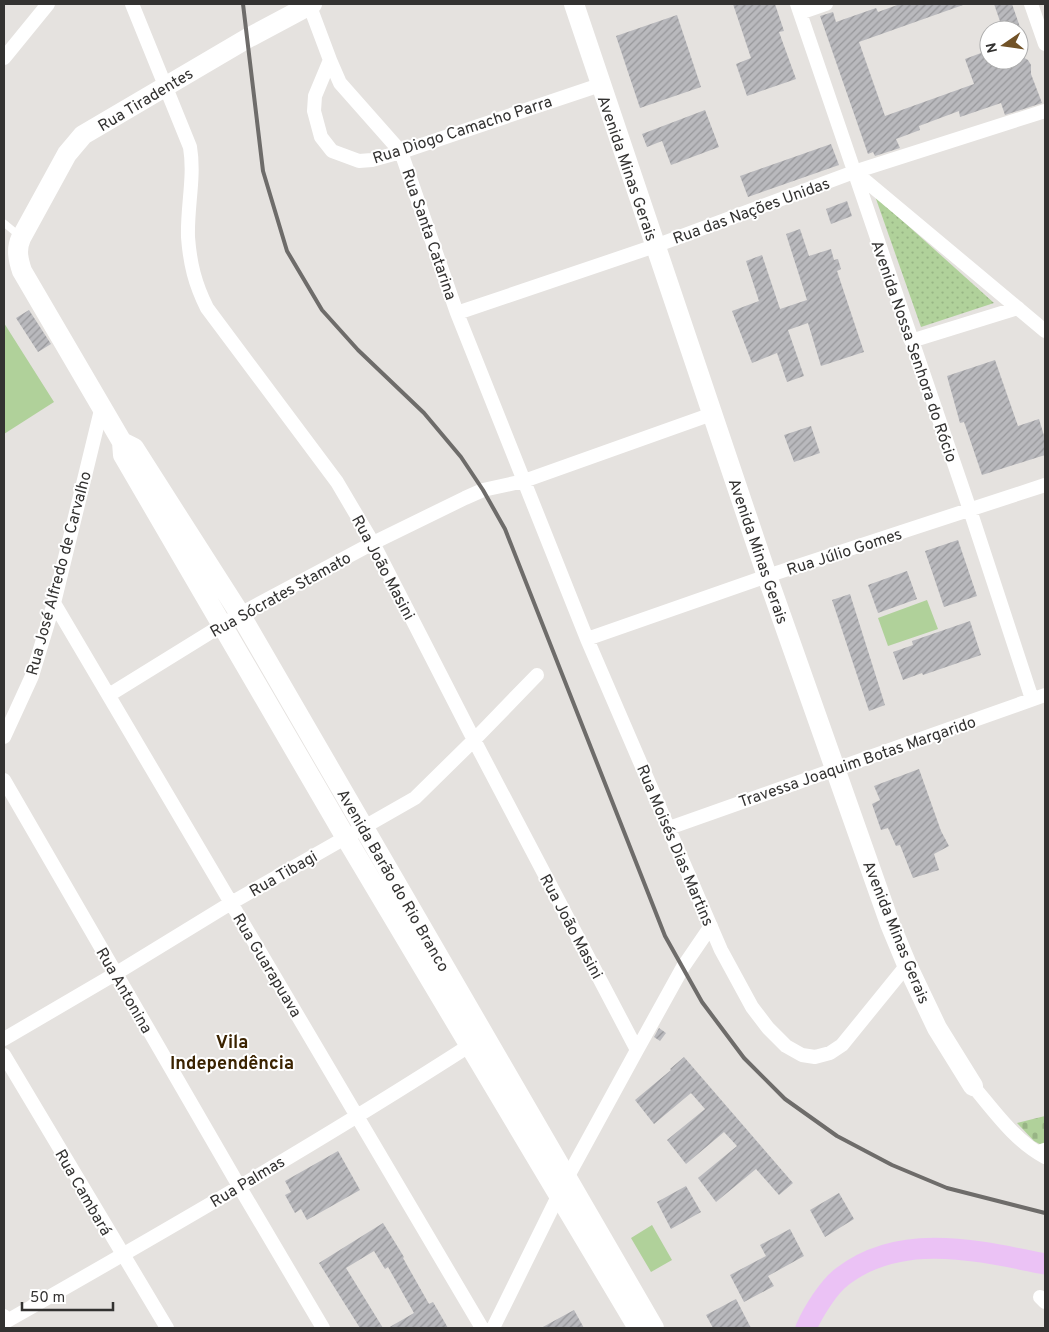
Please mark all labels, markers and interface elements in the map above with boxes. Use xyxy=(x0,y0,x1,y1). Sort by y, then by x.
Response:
north arrow xyxy=(979,20,1029,70)
text: N xyxy=(983,41,1002,54)
street label: Rua Tiradentes xyxy=(95,64,197,137)
street label: Rua Diogo Camacho Parra xyxy=(370,92,555,169)
street label: Avenida Minas Gerais xyxy=(592,93,660,244)
street label: Rua Santa Catarina xyxy=(396,166,460,303)
street label: Rua das Nações Unidas xyxy=(670,174,833,250)
street label: Avenida Nossa Senhora do Rócio xyxy=(866,238,961,465)
street label: Rua José Alfredo de Carvalho xyxy=(23,469,97,678)
street label: Avenida Minas Gerais xyxy=(723,476,791,627)
street label: Rua João Masini xyxy=(346,512,418,624)
street label: Rua Júlio Gomes xyxy=(784,525,905,581)
street label: Rua Sócrates Stamato xyxy=(207,549,355,643)
street label: Travessa Joaquim Botas Margarido xyxy=(736,713,979,813)
street label: Rua Moisés Dias Martins xyxy=(631,762,717,929)
street label: Avenida Barão do Rio Branco xyxy=(332,786,453,976)
street label: Rua Tibagi xyxy=(246,847,322,902)
street label: Avenida Minas Gerais xyxy=(857,858,933,1007)
street label: Rua João Masini xyxy=(534,871,606,983)
street label: Rua Guarapuava xyxy=(227,910,305,1022)
street label: Rua Antonina xyxy=(91,944,156,1038)
district label: Vila Independência xyxy=(170,1032,294,1076)
street label: Rua Cambará xyxy=(49,1146,115,1240)
street label: Rua Palmas xyxy=(207,1153,289,1213)
scale bar xyxy=(22,1280,114,1312)
text: 50 m xyxy=(30,1289,65,1308)

